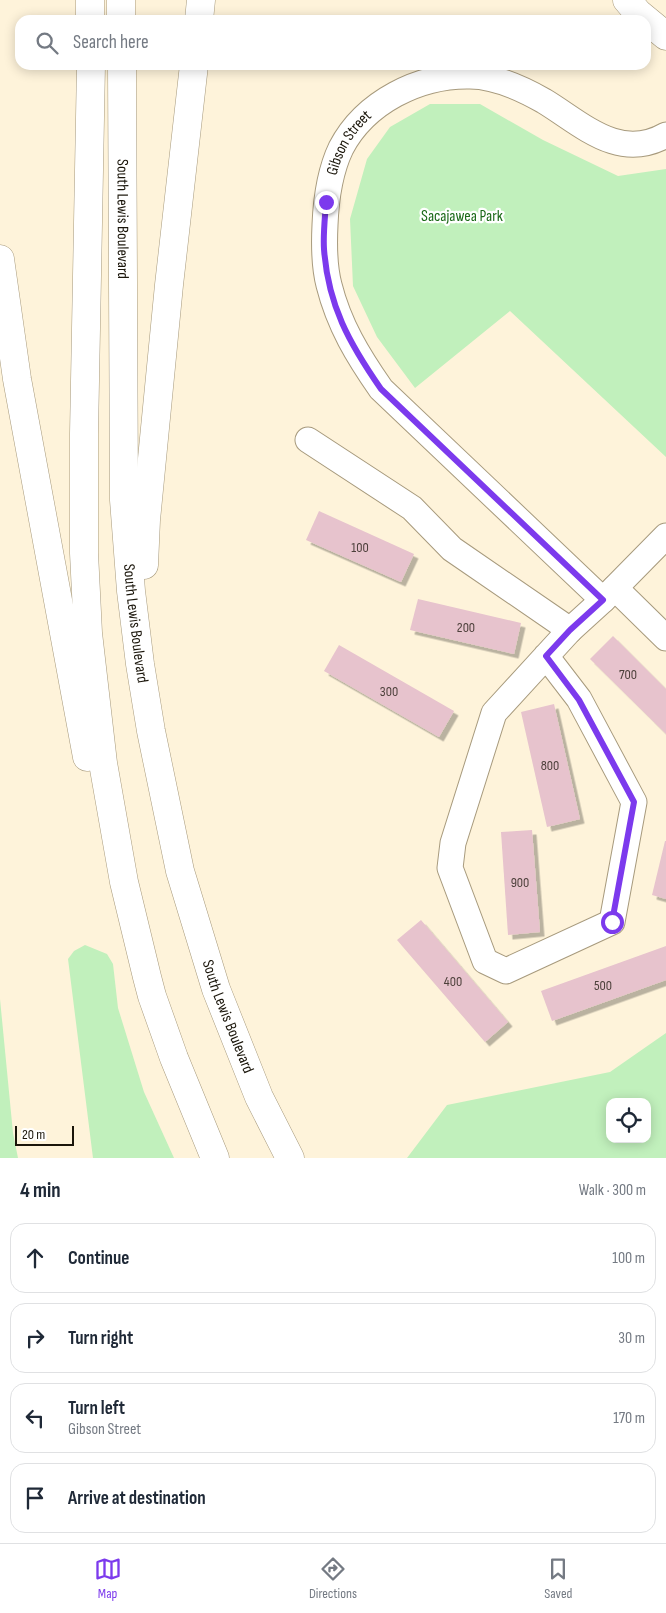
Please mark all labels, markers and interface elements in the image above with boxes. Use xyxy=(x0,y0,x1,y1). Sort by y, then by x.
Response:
search box xyxy=(15,15,651,70)
icon: search xyxy=(33,29,61,57)
text: Search here xyxy=(73,31,149,54)
street label: Gibson Street xyxy=(322,106,375,177)
street label: South Lewis Boulevard xyxy=(113,159,132,279)
route end xyxy=(315,191,338,214)
park label: Sacajawea Park xyxy=(421,207,503,226)
house number: 100 xyxy=(351,539,369,556)
street label: South Lewis Boulevard xyxy=(119,563,152,684)
house number: 200 xyxy=(457,619,475,636)
house number: 700 xyxy=(619,666,637,683)
house number: 300 xyxy=(380,683,398,700)
house number: 800 xyxy=(541,757,559,774)
house number: 900 xyxy=(511,874,529,891)
route start xyxy=(601,911,624,934)
street label: South Lewis Boulevard xyxy=(198,958,258,1076)
house number: 400 xyxy=(444,973,462,990)
house number: 500 xyxy=(594,977,612,994)
map controls xyxy=(606,1098,651,1143)
button: locate xyxy=(606,1098,651,1143)
scale bar xyxy=(15,1123,74,1146)
text: 20 m xyxy=(22,1126,45,1143)
text: 4 min xyxy=(20,1178,61,1203)
text: Walk · 300 m xyxy=(579,1181,646,1200)
icon: ahead xyxy=(21,1244,49,1272)
text: Continue xyxy=(68,1247,129,1270)
text: 100 m xyxy=(612,1249,645,1268)
icon: right xyxy=(21,1324,49,1352)
text: Turn right xyxy=(68,1327,133,1350)
text: 30 m xyxy=(618,1329,645,1348)
text: Turn left xyxy=(68,1397,125,1420)
icon: left xyxy=(21,1404,49,1432)
text: 170 m xyxy=(613,1409,645,1428)
text: Gibson Street xyxy=(68,1420,141,1439)
icon: arrive xyxy=(21,1484,49,1512)
text: Arrive at destination xyxy=(68,1487,206,1510)
tab: Map xyxy=(94,1555,122,1602)
tab: Directions xyxy=(309,1555,357,1602)
tab: Saved xyxy=(544,1555,572,1602)

